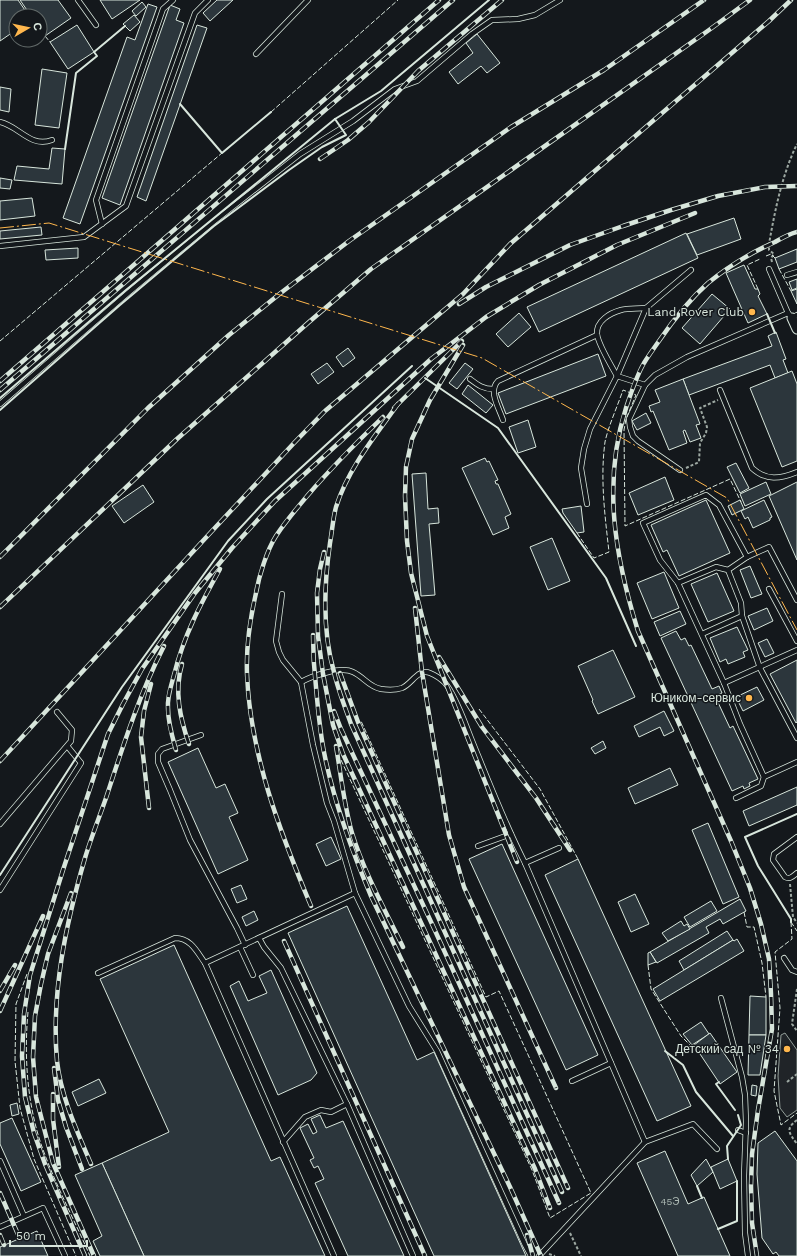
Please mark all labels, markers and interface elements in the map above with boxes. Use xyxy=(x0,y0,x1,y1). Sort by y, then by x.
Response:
north arrow xyxy=(8,8,48,48)
text: С xyxy=(30,22,44,32)
place label: Land Rover Club xyxy=(647,305,744,319)
marker: Land Rover Club xyxy=(747,307,757,317)
place label: Юником-сервис xyxy=(651,691,741,705)
marker: Юником-сервис xyxy=(744,693,754,703)
place label: Детский сад № 34 xyxy=(675,1042,779,1056)
marker: Детский сад № 34 xyxy=(782,1044,792,1054)
house number: 45Э xyxy=(660,1196,680,1207)
scale bar xyxy=(10,1222,87,1248)
text: 50 m xyxy=(16,1229,46,1243)

